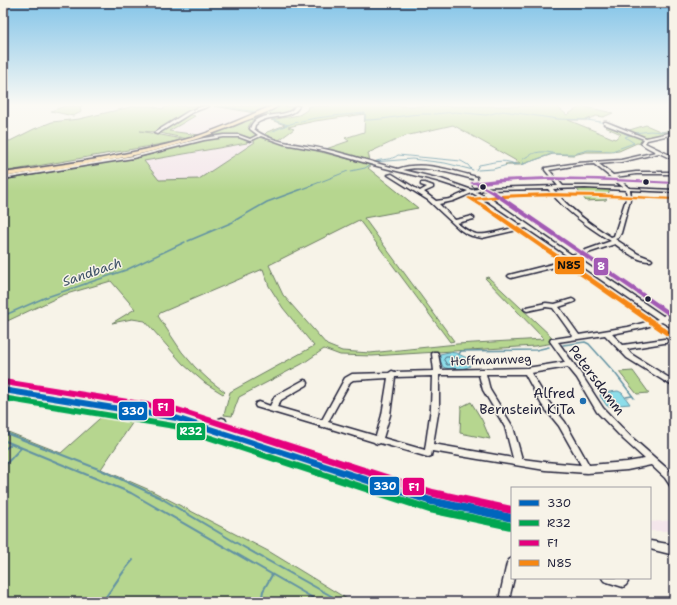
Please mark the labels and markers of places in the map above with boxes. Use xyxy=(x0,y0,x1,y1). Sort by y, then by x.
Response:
unlabelled marker xyxy=(641,177,651,187)
unlabelled marker xyxy=(478,182,488,192)
unlabelled marker xyxy=(643,294,653,304)
place label: Alfred Bernstein KiTa xyxy=(479,384,575,418)
marker: Alfred Bernstein KiTa xyxy=(578,396,588,406)

